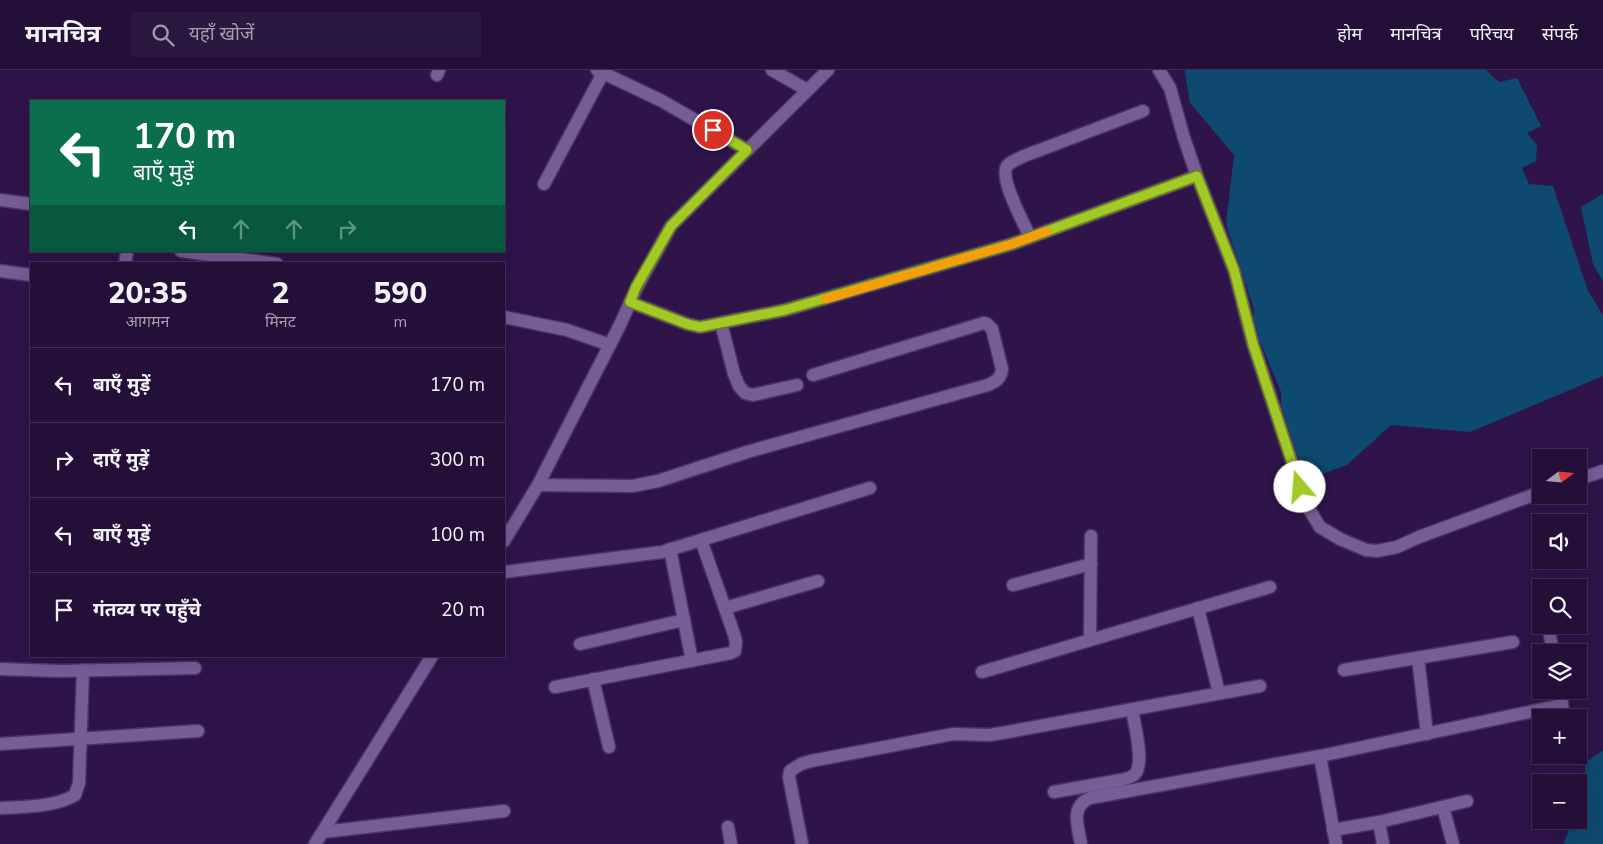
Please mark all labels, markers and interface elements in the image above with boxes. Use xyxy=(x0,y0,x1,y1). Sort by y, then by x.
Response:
search box xyxy=(131,12,481,57)
text: मानचित्र xyxy=(25,18,101,50)
icon: search xyxy=(149,21,177,49)
text: यहाँ खोजें xyxy=(189,21,254,47)
text: होम xyxy=(1337,22,1362,46)
text: मानचित्र xyxy=(1390,22,1442,46)
text: परिचय xyxy=(1470,22,1514,46)
text: संपर्क xyxy=(1542,22,1578,46)
pin xyxy=(692,109,734,151)
text: 170 m xyxy=(133,113,236,160)
icon: arrive xyxy=(699,116,727,144)
icon: left xyxy=(50,120,115,185)
text: बाएँ मुड़ें xyxy=(133,158,194,188)
icon: left xyxy=(174,215,202,243)
icon: ahead xyxy=(227,215,255,243)
icon: ahead xyxy=(280,215,308,243)
icon: right xyxy=(333,215,361,243)
text: 20:35 xyxy=(108,273,187,314)
text: 2 xyxy=(271,273,289,314)
text: 590 xyxy=(373,273,427,314)
text: आगमन xyxy=(126,311,169,333)
text: मिनट xyxy=(265,311,296,333)
text: m xyxy=(393,311,407,333)
icon: left xyxy=(50,371,78,399)
text: बाएँ मुड़ें xyxy=(93,372,150,398)
text: 170 m xyxy=(430,372,485,398)
icon: right xyxy=(50,446,78,474)
text: दाएँ मुड़ें xyxy=(93,447,149,473)
text: 300 m xyxy=(430,447,485,473)
north arrow xyxy=(1532,449,1588,504)
map controls xyxy=(1532,449,1587,829)
position arrow xyxy=(1273,460,1325,512)
button: sound xyxy=(1532,514,1587,569)
icon: left xyxy=(50,521,78,549)
text: बाएँ मुड़ें xyxy=(93,522,150,548)
text: 100 m xyxy=(430,522,485,548)
button: search xyxy=(1532,579,1587,634)
icon: arrive xyxy=(50,596,78,624)
text: गंतव्य पर पहुँचे xyxy=(93,597,201,623)
text: 20 m xyxy=(441,597,485,623)
button: layers xyxy=(1532,644,1587,699)
button: + xyxy=(1532,709,1587,764)
button: − xyxy=(1532,774,1587,829)

